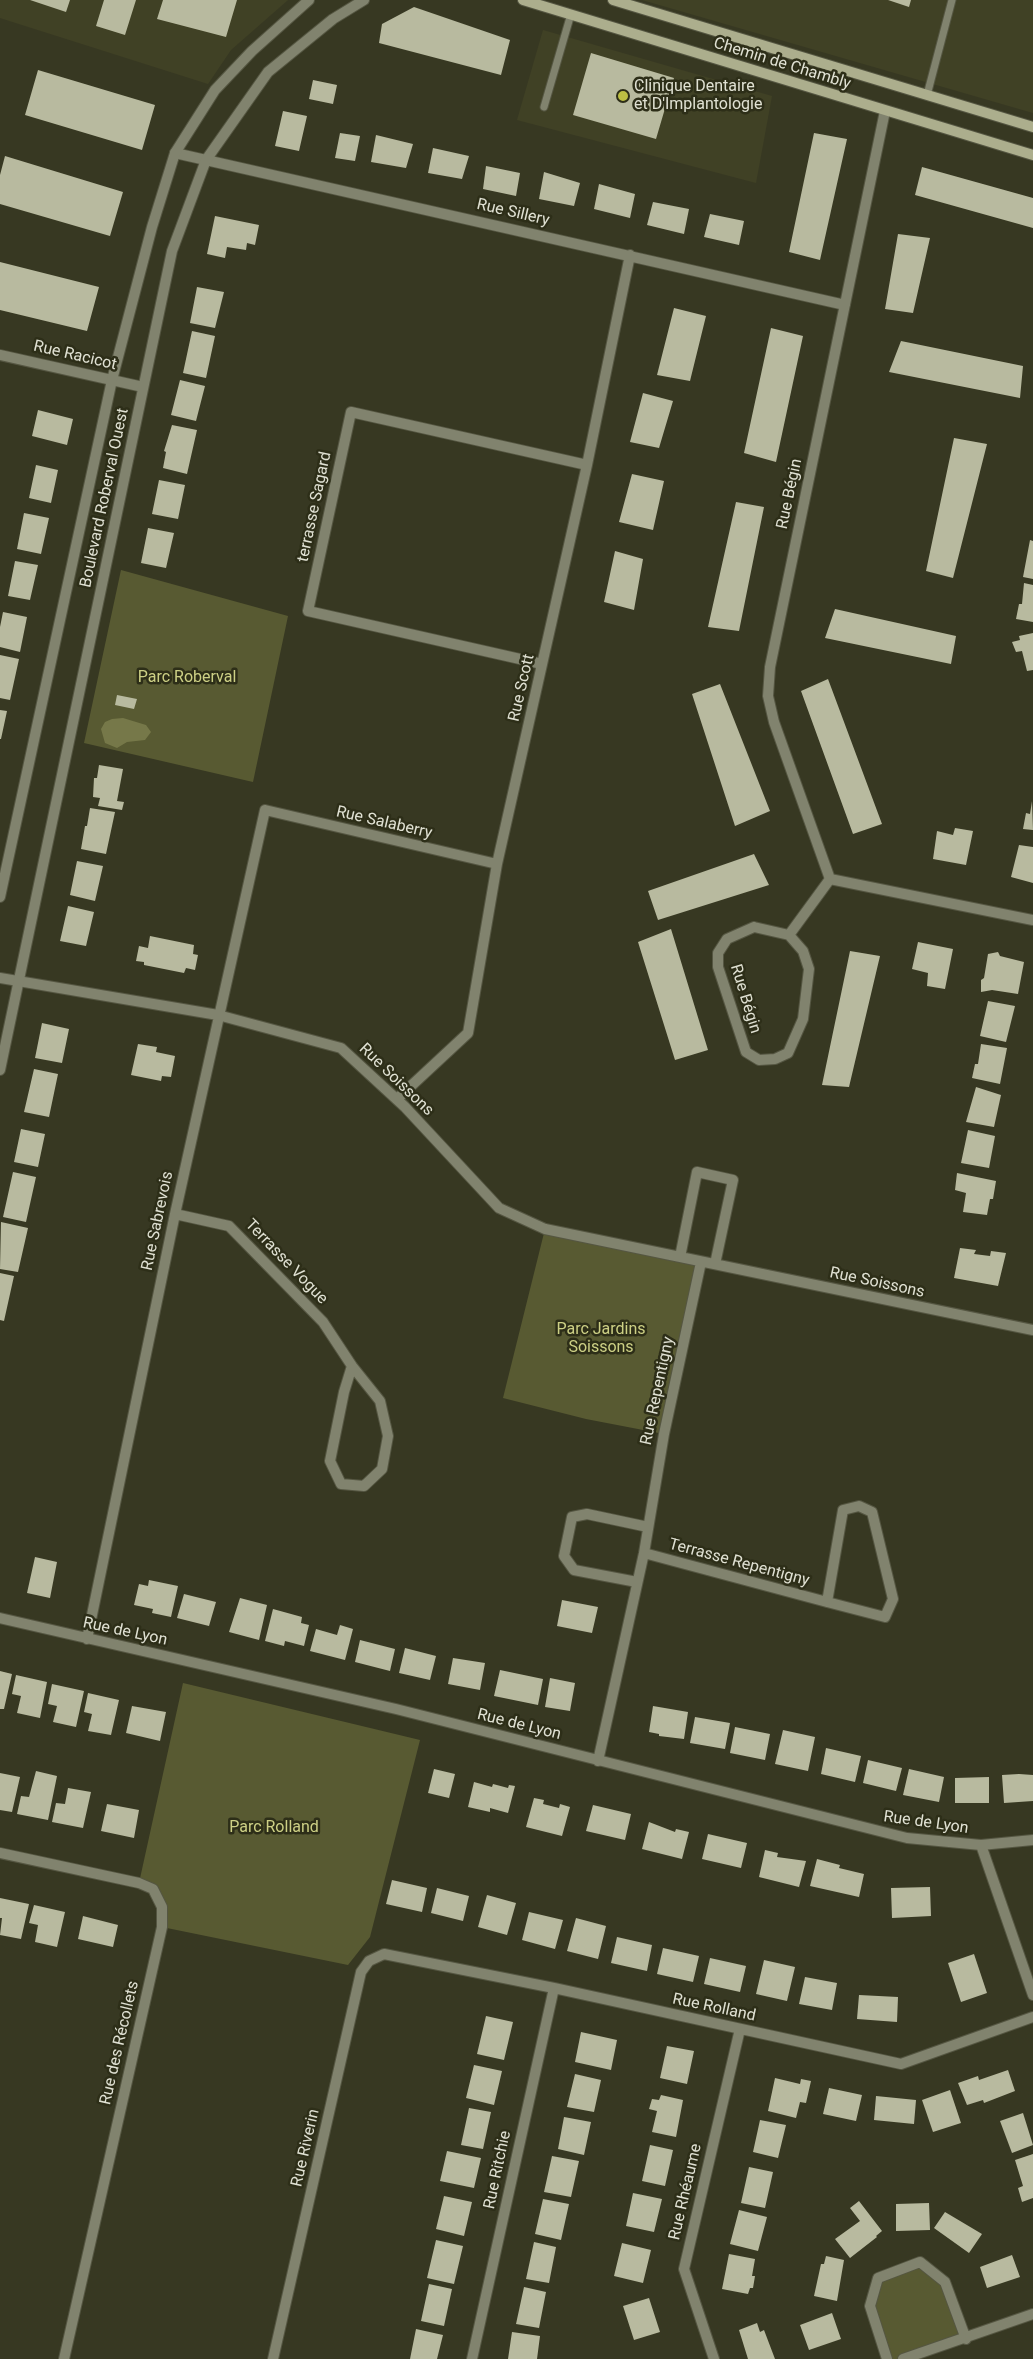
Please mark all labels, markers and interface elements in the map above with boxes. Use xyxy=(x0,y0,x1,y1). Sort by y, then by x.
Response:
street label: Chemin de Chambly xyxy=(711,34,853,94)
place label: Clinique Dentaire et D'Implantologie xyxy=(634,77,762,115)
marker: Clinique Dentaire et D'Implantologie xyxy=(616,89,630,103)
street label: Rue Sillery xyxy=(475,195,551,231)
street label: Rue Racicot xyxy=(32,337,118,375)
street label: Boulevard Roberval Ouest xyxy=(77,407,133,589)
street label: terrasse Sagard xyxy=(294,450,336,564)
street label: Rue Bégin xyxy=(773,457,807,531)
street label: Rue Scott xyxy=(505,652,539,724)
park label: Parc Roberval xyxy=(138,668,236,688)
street label: Rue Salaberry xyxy=(334,803,434,843)
street label: Rue Bégin xyxy=(725,962,765,1036)
street label: Rue Soissons xyxy=(355,1040,437,1120)
street label: Rue Sabrevois xyxy=(138,1170,178,1272)
street label: Terrasse Vogue xyxy=(241,1216,331,1308)
street label: Rue Soissons xyxy=(828,1264,926,1302)
park label: Parc Jardins Soissons xyxy=(556,1320,646,1358)
street label: Rue Repentigny xyxy=(637,1335,679,1447)
street label: Terrasse Repentigny xyxy=(667,1535,811,1591)
street label: Rue de Lyon xyxy=(81,1614,169,1650)
street label: Rue de Lyon xyxy=(475,1705,563,1745)
street label: Rue de Lyon xyxy=(882,1808,970,1838)
park label: Parc Rolland xyxy=(229,1818,319,1838)
street label: Rue des Récollets xyxy=(96,1979,144,2107)
street label: Rue Rolland xyxy=(671,1990,757,2026)
street label: Rue Riverin xyxy=(288,2107,324,2189)
street label: Rue Ritchie xyxy=(480,2129,516,2211)
street label: Rue Rhéaume xyxy=(666,2142,706,2242)

